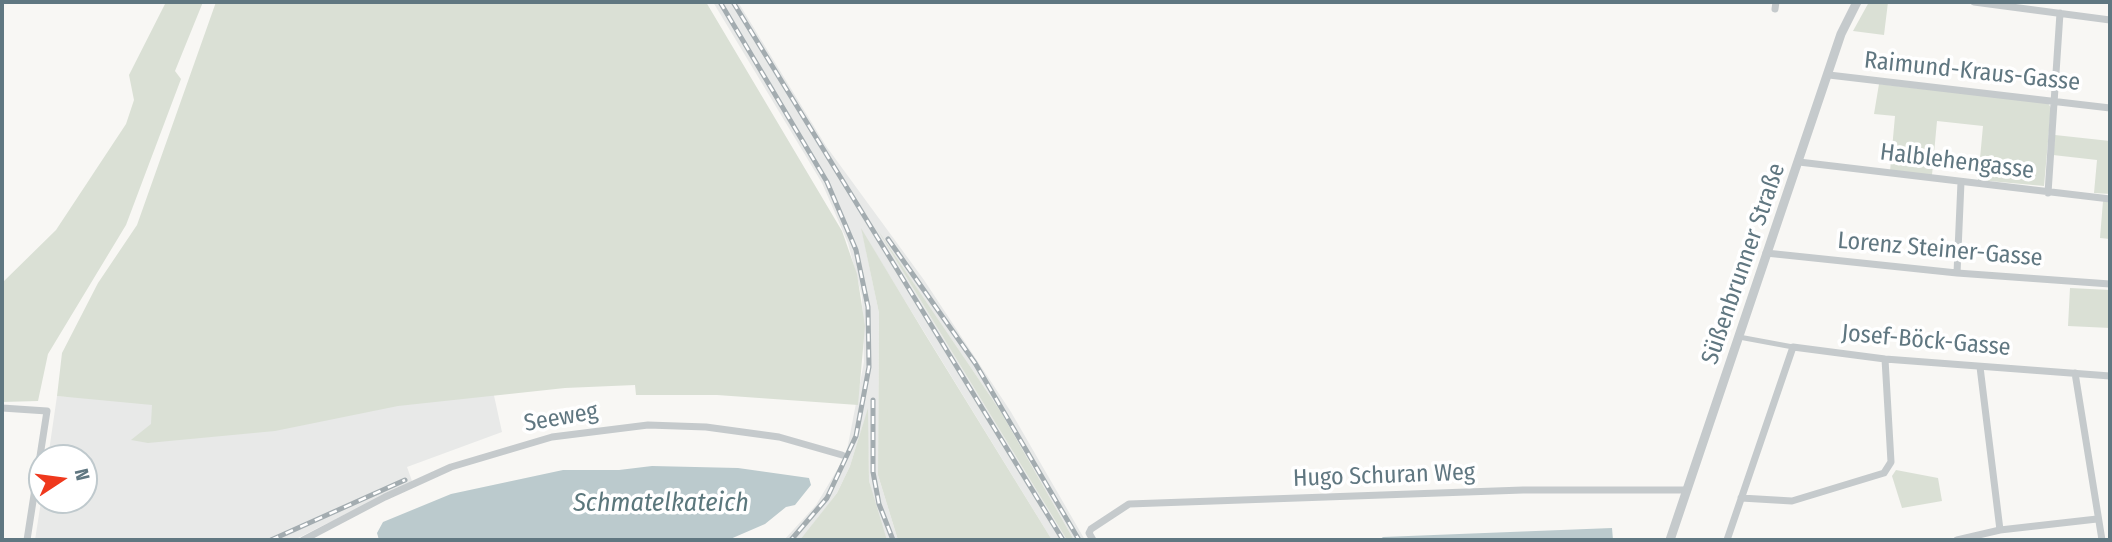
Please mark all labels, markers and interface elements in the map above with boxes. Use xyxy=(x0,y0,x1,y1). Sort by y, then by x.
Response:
street label: Raimund-Kraus-Gasse xyxy=(1863,46,2081,98)
street label: Halblehengasse xyxy=(1878,138,2036,186)
street label: Süßenbrunner Straße xyxy=(1696,160,1792,368)
street label: Lorenz Steiner-Gasse xyxy=(1836,227,2044,273)
street label: Josef-Böck-Gasse xyxy=(1840,319,2012,363)
street label: Seeweg xyxy=(522,397,600,439)
north arrow xyxy=(28,444,98,514)
street label: Hugo Schuran Weg xyxy=(1292,458,1476,494)
text: N xyxy=(70,466,94,483)
water label: Schmatelkateich xyxy=(573,488,749,520)

